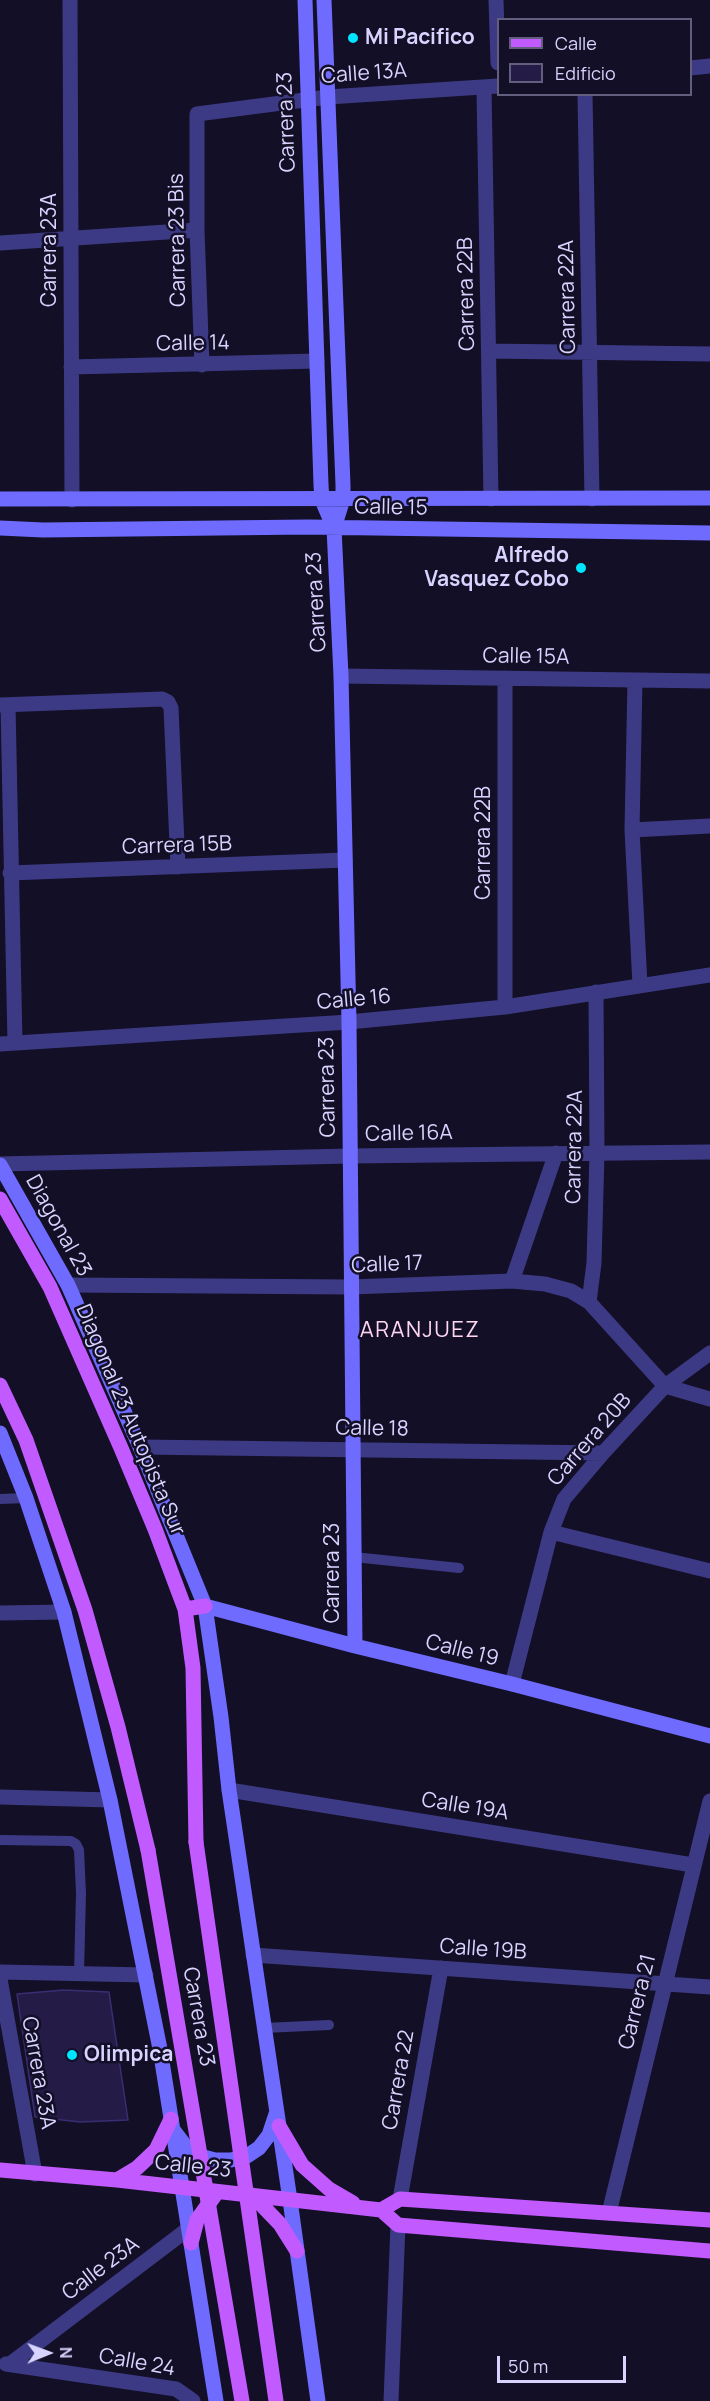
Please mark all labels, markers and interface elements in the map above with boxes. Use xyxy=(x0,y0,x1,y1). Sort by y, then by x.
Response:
legend xyxy=(497,18,692,96)
place label: Mi Pacifico xyxy=(365,25,475,51)
marker: Mi Pacifico xyxy=(346,31,360,45)
text: Calle xyxy=(555,31,597,55)
street label: Calle 13A xyxy=(320,58,408,90)
text: Edificio xyxy=(555,61,616,85)
street label: Carrera 23 xyxy=(273,71,301,173)
street label: Carrera 23 Bis xyxy=(164,173,192,307)
street label: Carrera 23A xyxy=(37,193,63,307)
street label: Carrera 22B xyxy=(453,237,481,351)
street label: Carrera 22A xyxy=(554,240,582,354)
street label: Calle 14 xyxy=(156,331,230,357)
street label: Calle 15 xyxy=(354,495,428,521)
place label: Alfredo Vasquez Cobo xyxy=(424,543,569,593)
street label: Carrera 23 xyxy=(302,551,332,653)
marker: Alfredo Vasquez Cobo xyxy=(574,561,588,575)
street label: Calle 15A xyxy=(482,644,570,670)
street label: Carrera 22B xyxy=(471,786,497,900)
street label: Carrera 15B xyxy=(122,831,232,861)
street label: Calle 16 xyxy=(316,984,392,1016)
street label: Carrera 23 xyxy=(315,1037,341,1137)
street label: Carrera 22A xyxy=(561,1090,589,1204)
street label: Calle 16A xyxy=(365,1121,453,1147)
street label: Diagonal 23 xyxy=(20,1171,96,1281)
street label: Calle 17 xyxy=(351,1251,423,1279)
street label: Diagonal 23 Autopista Sur xyxy=(70,1301,190,1539)
district label: ARANJUEZ xyxy=(360,1318,480,1344)
street label: Carrera 20B xyxy=(543,1389,637,1491)
street label: Calle 18 xyxy=(335,1416,409,1442)
street label: Carrera 23 xyxy=(320,1523,346,1623)
street label: Calle 19 xyxy=(423,1630,501,1672)
street label: Calle 19A xyxy=(420,1788,510,1826)
street label: Calle 19B xyxy=(439,1934,527,1966)
street label: Carrera 21 xyxy=(614,1952,662,2052)
street label: Carrera 23 xyxy=(177,1965,219,2069)
street label: Carrera 23A xyxy=(16,2015,60,2131)
street label: Carrera 22 xyxy=(378,2028,420,2132)
place label: Olimpica xyxy=(84,2042,173,2068)
marker: Olimpica xyxy=(65,2048,79,2062)
street label: Calle 23 xyxy=(154,2150,232,2184)
street label: Calle 23A xyxy=(58,2232,144,2306)
north arrow xyxy=(18,2323,78,2383)
street label: Calle 24 xyxy=(97,2344,177,2382)
scale bar xyxy=(500,2344,629,2382)
text: N xyxy=(55,2347,77,2359)
text: 50 m xyxy=(508,2354,548,2378)

